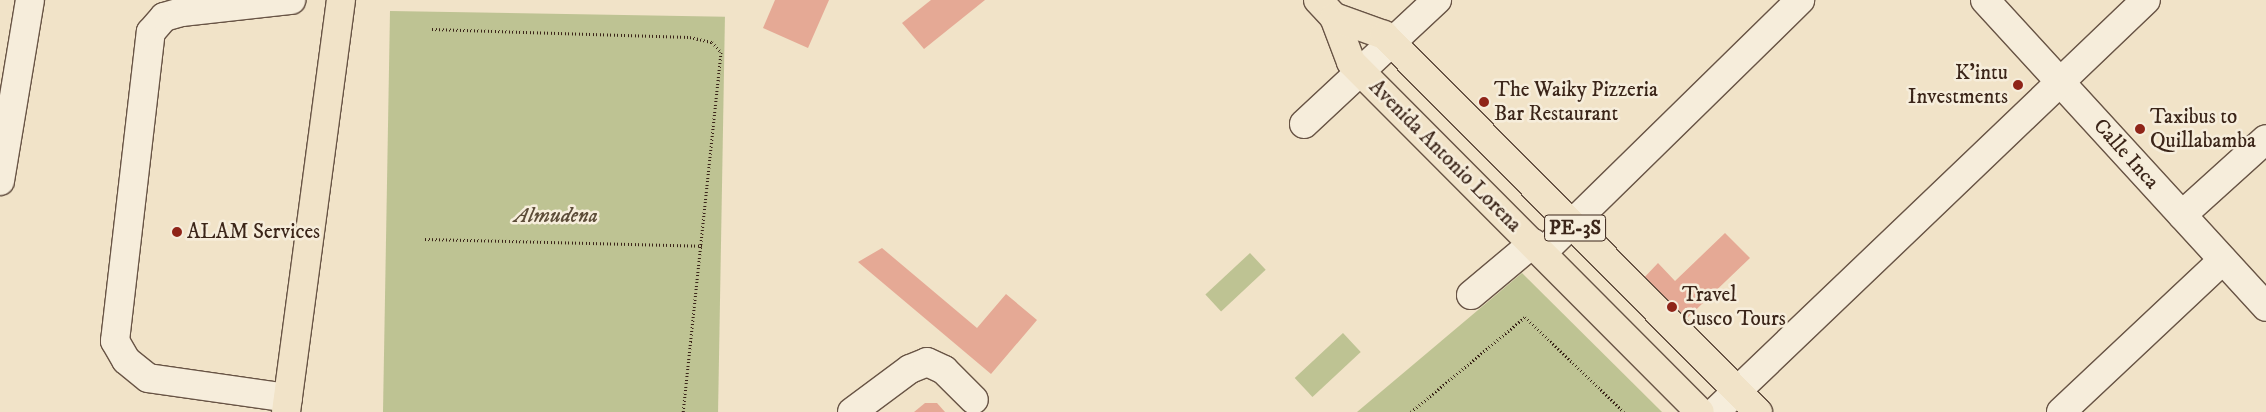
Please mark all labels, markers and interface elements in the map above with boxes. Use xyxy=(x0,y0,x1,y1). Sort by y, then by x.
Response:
place label: K'intu Investments xyxy=(1908,60,2008,110)
street label: Avenida Antonio Lorena xyxy=(1364,75,1526,237)
place label: The Waiky Pizzeria Bar Restaurant xyxy=(1494,77,1658,127)
marker: K'intu Investments xyxy=(2012,79,2024,91)
marker: The Waiky Pizzeria Bar Restaurant xyxy=(1478,96,1490,108)
place label: Taxibus to Quillabamba xyxy=(2150,104,2256,154)
street label: Calle Inca xyxy=(2088,114,2164,194)
marker: Taxibus to Quillabamba xyxy=(2134,123,2146,135)
park label: Almudena xyxy=(514,203,598,229)
road number: PE-3S xyxy=(1544,210,1606,246)
place label: ALAM Services xyxy=(187,219,320,245)
marker: ALAM Services xyxy=(171,226,183,238)
place label: Travel Cusco Tours xyxy=(1682,282,1786,332)
marker: Travel Cusco Tours xyxy=(1666,301,1678,313)

